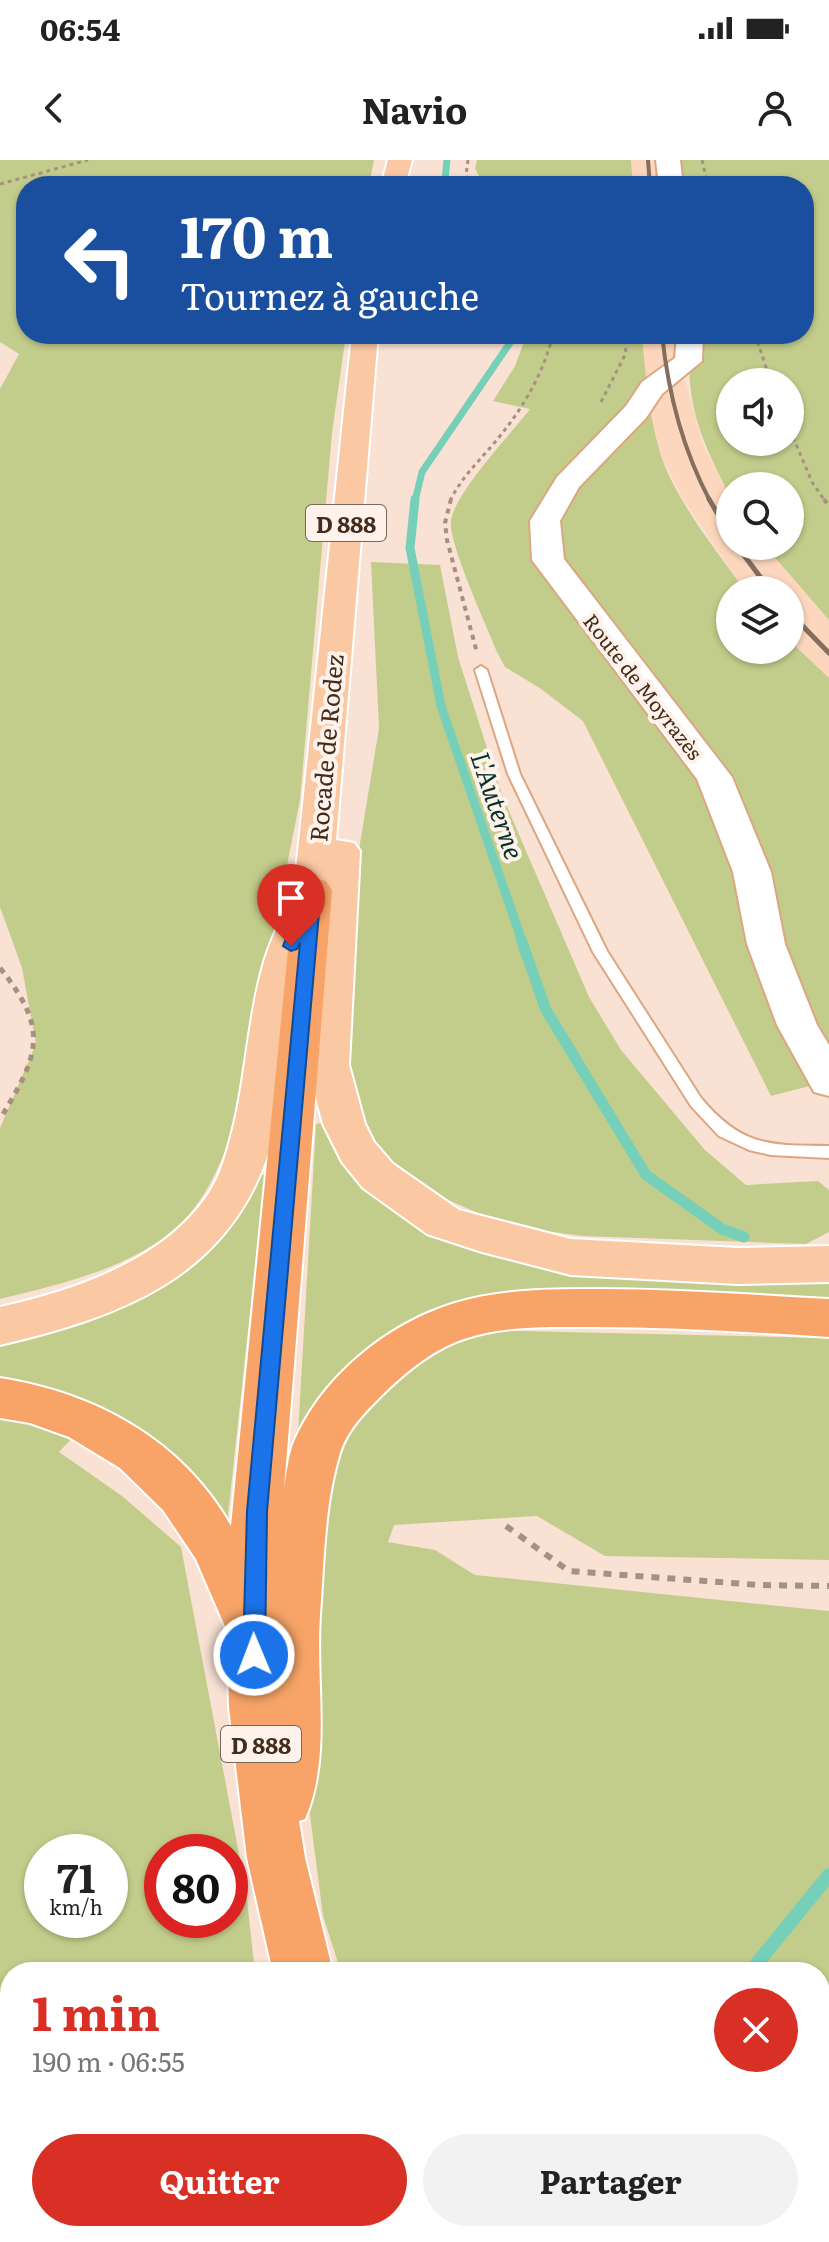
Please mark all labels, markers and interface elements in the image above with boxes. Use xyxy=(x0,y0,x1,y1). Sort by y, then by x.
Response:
text: 06:54 xyxy=(40,6,120,50)
text: Navio xyxy=(362,82,467,135)
icon: back xyxy=(32,86,76,130)
icon: person xyxy=(753,86,797,130)
text: 170 m xyxy=(180,192,333,275)
icon: left xyxy=(48,208,152,312)
text: Tournez à gauche xyxy=(180,268,479,321)
map controls xyxy=(716,368,804,664)
button: sound xyxy=(716,368,804,456)
button: search xyxy=(716,472,804,560)
road number: D 888 xyxy=(306,505,386,541)
button: layers xyxy=(716,576,804,664)
street label: Route de Moyrazès xyxy=(577,607,711,765)
street label: Rocade de Rodez xyxy=(299,652,351,843)
water label: L'Auterne xyxy=(462,746,536,864)
pin xyxy=(257,864,325,946)
icon: arrive xyxy=(269,876,313,920)
position arrow xyxy=(212,1613,296,1697)
road number: D 888 xyxy=(221,1726,301,1762)
speed limit sign: 80 xyxy=(144,1834,248,1938)
text: 71 xyxy=(57,1846,95,1905)
text: km/h xyxy=(49,1891,103,1921)
text: 1 min xyxy=(32,1975,160,2046)
button: close xyxy=(714,1988,798,2072)
text: 190 m · 06:55 xyxy=(32,2041,185,2080)
button: Quitter xyxy=(32,2134,407,2226)
button: Partager xyxy=(423,2134,798,2226)

